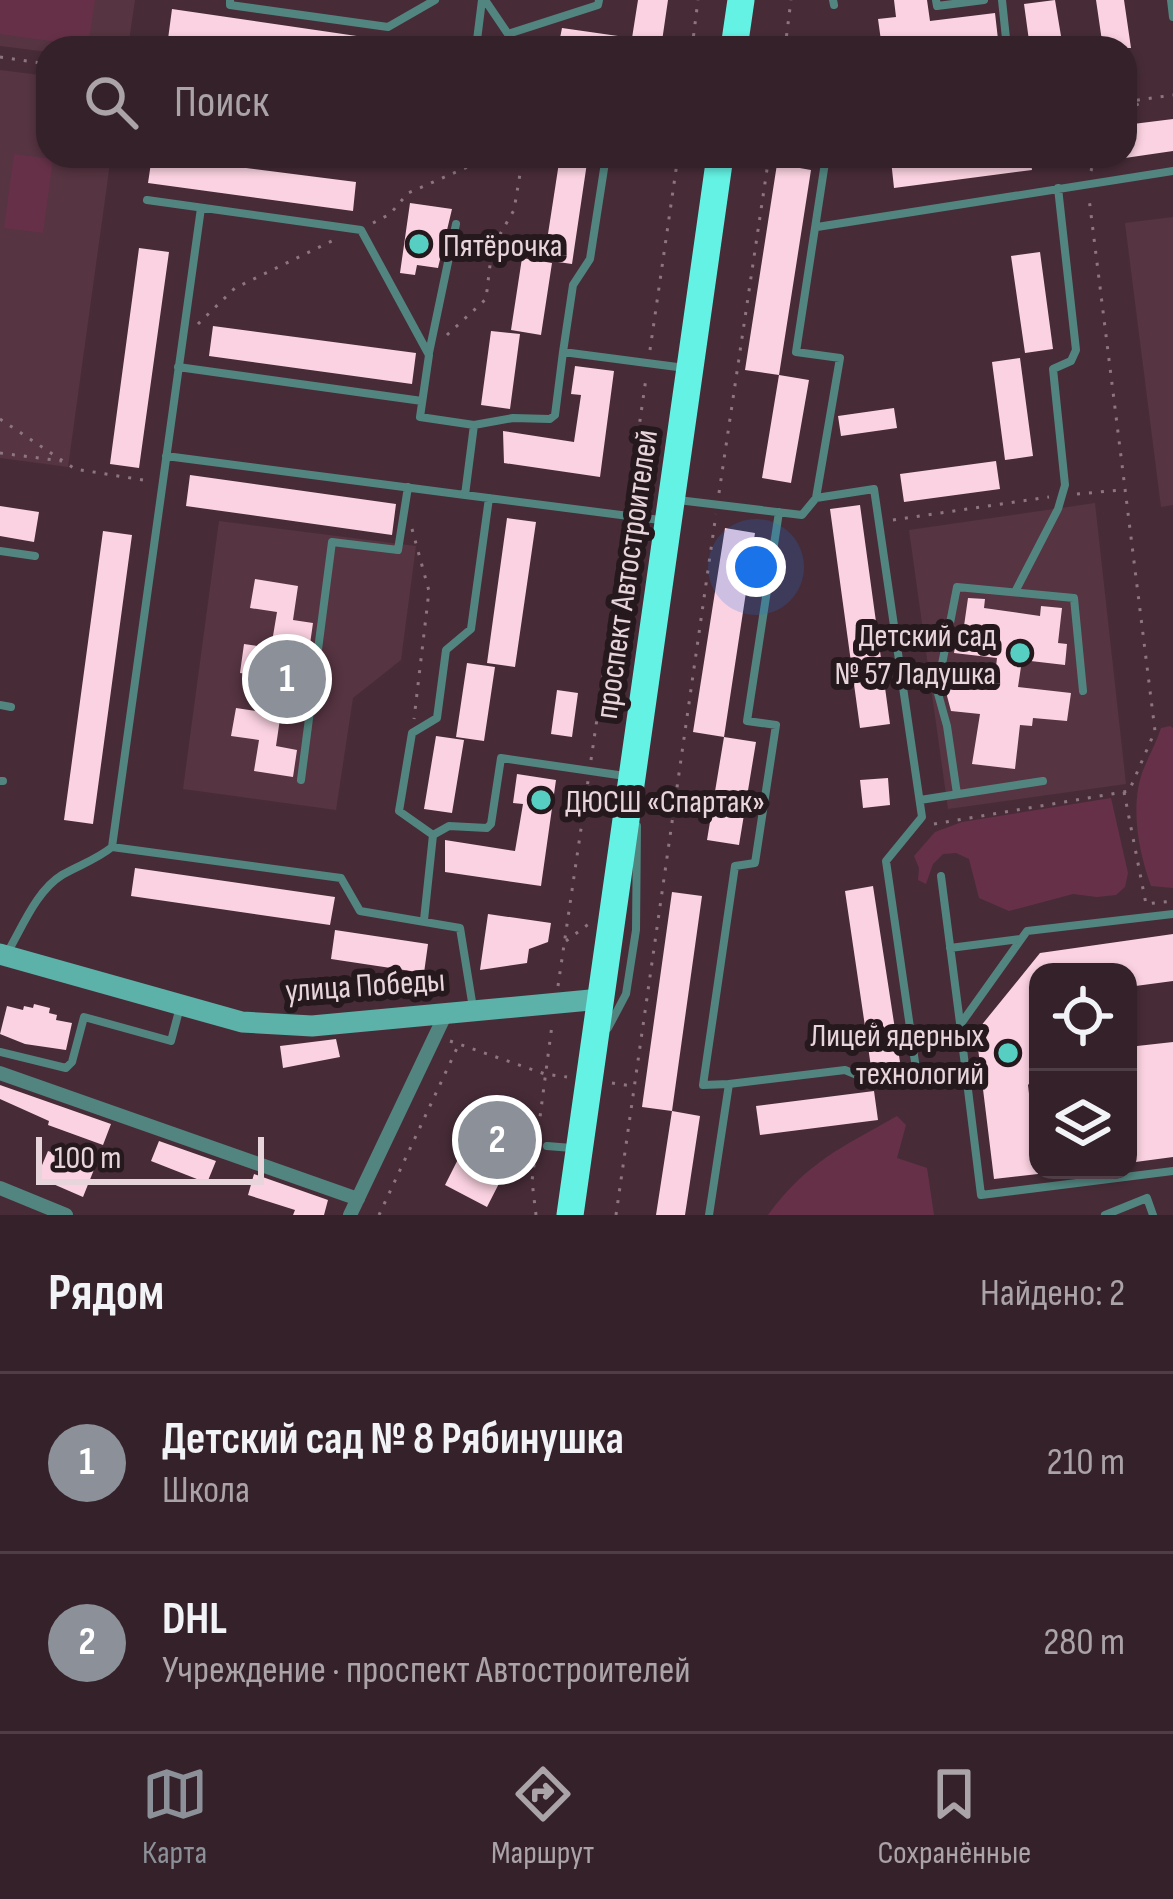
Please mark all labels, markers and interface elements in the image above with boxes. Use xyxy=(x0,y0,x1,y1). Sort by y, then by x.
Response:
search box xyxy=(36,36,1137,168)
icon: search xyxy=(78,69,144,135)
text: Поиск xyxy=(174,75,269,130)
place label: Пятёрочка xyxy=(443,226,563,266)
marker: Пятёрочка xyxy=(406,231,432,257)
street label: проспект Автостроителей xyxy=(587,427,667,721)
your location xyxy=(726,537,786,597)
place label: Детский сад № 57 Ладушка xyxy=(834,616,996,694)
pin: 1 xyxy=(248,634,326,724)
marker: Детский сад № 57 Ладушка xyxy=(1007,640,1033,666)
place label: ДЮСШ «Спартак» xyxy=(565,782,765,822)
marker: ДЮСШ «Спартак» xyxy=(528,787,554,813)
street label: улица Победы xyxy=(284,960,446,1012)
map controls xyxy=(1029,963,1137,1179)
button: locate xyxy=(1029,963,1137,1071)
place label: Лицей ядерных технологий xyxy=(810,1016,985,1094)
marker: Лицей ядерных технологий xyxy=(995,1040,1021,1066)
button: layers xyxy=(1029,1071,1137,1179)
pin: 2 xyxy=(458,1095,536,1185)
scale bar xyxy=(36,1131,264,1184)
text: 100 m xyxy=(54,1138,121,1178)
text: Рядом xyxy=(48,1263,164,1324)
text: Найдено: 2 xyxy=(980,1270,1125,1317)
text: Детский сад № 8 Рябинушка xyxy=(162,1412,624,1467)
text: 1 xyxy=(79,1439,95,1486)
text: 210 m xyxy=(1047,1439,1125,1486)
text: Школа xyxy=(162,1467,250,1514)
text: DHL xyxy=(162,1592,227,1647)
text: 2 xyxy=(78,1619,96,1666)
text: 280 m xyxy=(1043,1619,1125,1666)
text: Учреждение · проспект Автостроителей xyxy=(162,1647,691,1694)
tab: Карта xyxy=(142,1761,208,1873)
tab: Маршрут xyxy=(491,1761,594,1873)
tab: Сохранённые xyxy=(877,1761,1031,1873)

